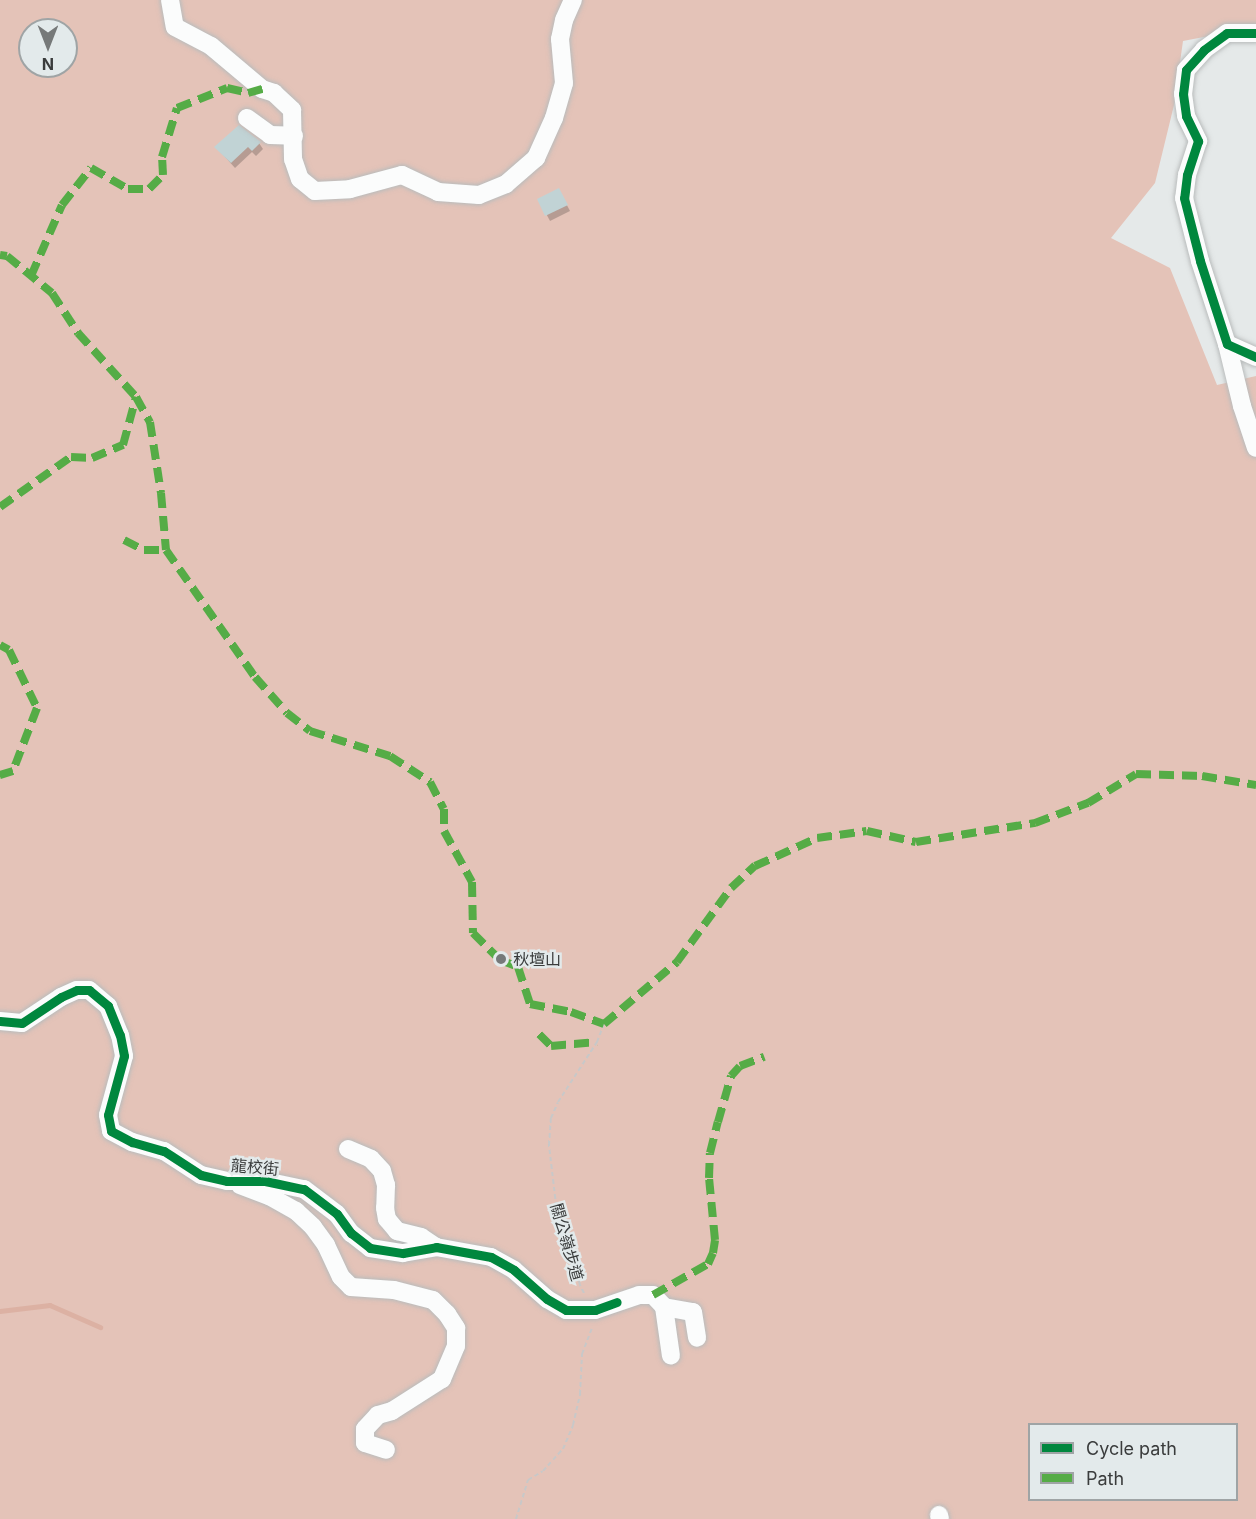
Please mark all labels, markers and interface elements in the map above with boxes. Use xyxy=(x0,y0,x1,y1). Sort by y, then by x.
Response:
north arrow xyxy=(18,18,78,78)
text: N xyxy=(42,54,54,74)
place label: 秋壇山 xyxy=(513,949,561,969)
marker: 秋壇山 xyxy=(494,952,508,966)
street label: 龍校街 xyxy=(230,1155,280,1179)
street label: 關公嶺步道 xyxy=(547,1201,587,1283)
legend xyxy=(1028,1423,1238,1501)
text: Cycle path xyxy=(1086,1438,1177,1459)
text: Path xyxy=(1086,1468,1124,1489)

